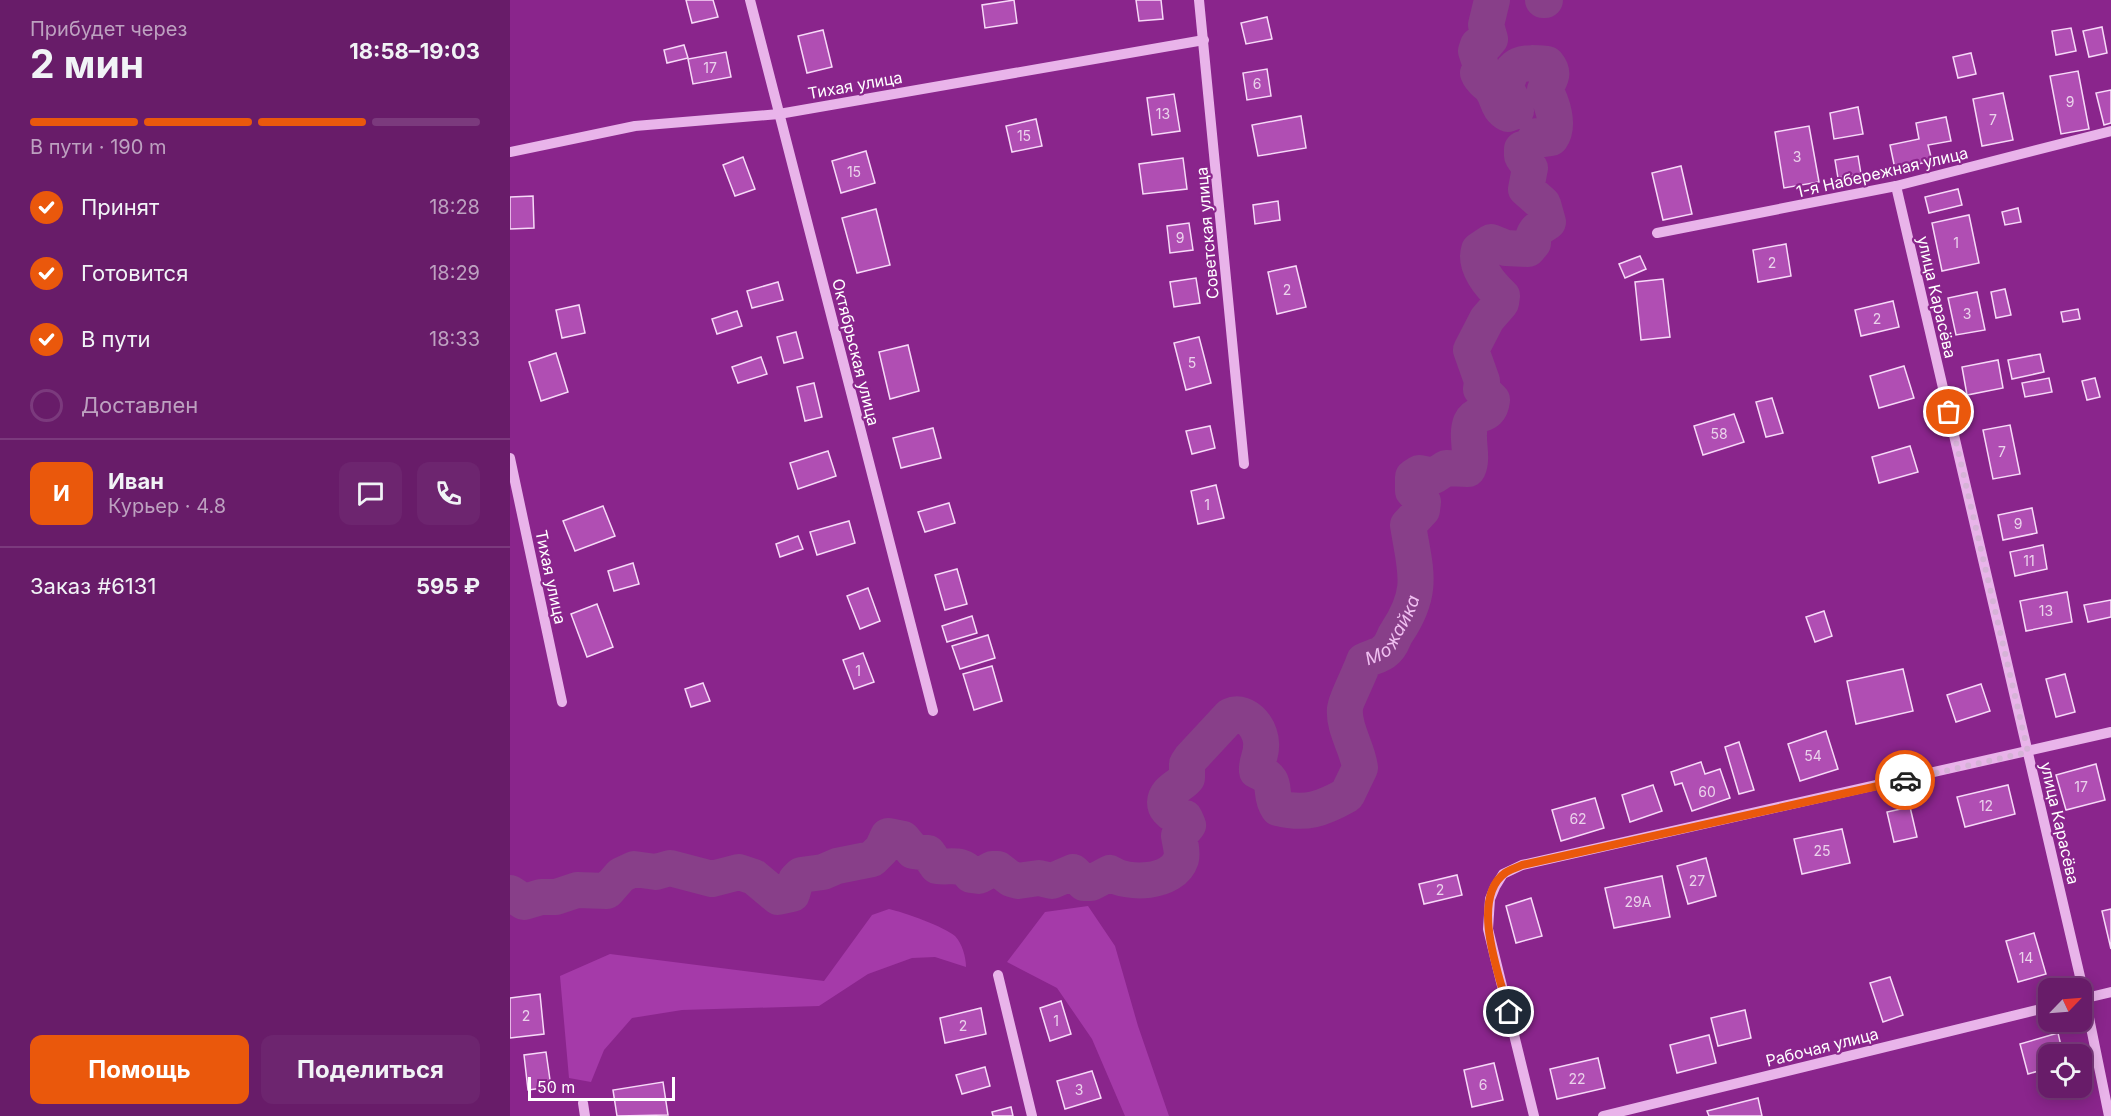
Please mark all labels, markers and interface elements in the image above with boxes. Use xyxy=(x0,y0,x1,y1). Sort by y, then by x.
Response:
text: Прибудет через xyxy=(30,17,187,41)
text: 18:58–19:03 xyxy=(349,38,480,64)
text: 2 мин xyxy=(30,40,144,87)
house number: 17 xyxy=(703,59,717,76)
street label: Тихая улица xyxy=(806,67,904,103)
house number: 6 xyxy=(1253,75,1261,92)
house number: 9 xyxy=(2066,93,2074,110)
house number: 13 xyxy=(1156,105,1170,122)
house number: 7 xyxy=(1989,111,1997,128)
house number: 15 xyxy=(1017,127,1031,144)
text: В пути · 190 m xyxy=(30,135,166,159)
street label: 1-я Набережная улица xyxy=(1794,142,1970,202)
house number: 3 xyxy=(1793,148,1801,165)
house number: 15 xyxy=(847,163,861,180)
street label: Советская улица xyxy=(1191,166,1223,300)
icon: check xyxy=(30,191,63,224)
text: Принят xyxy=(81,194,159,220)
text: 18:28 xyxy=(429,195,480,219)
house number: 9 xyxy=(1176,229,1184,246)
street label: улица Карасёва xyxy=(1913,234,1961,360)
house number: 1 xyxy=(1953,234,1959,251)
house number: 2 xyxy=(1768,254,1776,271)
icon: check xyxy=(30,257,63,290)
text: Готовится xyxy=(81,260,188,286)
text: 18:29 xyxy=(429,261,480,285)
street label: Октябрьская улица xyxy=(828,276,884,428)
house number: 2 xyxy=(1283,281,1291,298)
house number: 3 xyxy=(1963,305,1971,322)
house number: 2 xyxy=(1873,310,1881,327)
icon: check xyxy=(30,323,63,356)
text: В пути xyxy=(81,326,150,352)
text: 18:33 xyxy=(429,327,480,351)
house number: 5 xyxy=(1188,354,1196,371)
pin xyxy=(1923,386,1974,437)
text: Доставлен xyxy=(81,392,198,418)
icon: bag xyxy=(1932,395,1965,428)
house number: 58 xyxy=(1710,425,1728,442)
house number: 7 xyxy=(1998,443,2006,460)
button: chat xyxy=(339,462,402,525)
button: phone xyxy=(417,462,480,525)
text: Иван xyxy=(108,468,164,494)
text: И xyxy=(53,480,70,506)
text: Курьер · 4.8 xyxy=(108,494,226,518)
house number: 1 xyxy=(1204,496,1210,513)
house number: 9 xyxy=(2014,515,2022,532)
street label: Тихая улица xyxy=(531,528,571,626)
house number: 11 xyxy=(2023,552,2035,569)
text: Заказ #6131 xyxy=(30,573,156,599)
text: 595 ₽ xyxy=(416,573,480,599)
water label: Можайка xyxy=(1362,593,1424,669)
house number: 13 xyxy=(2039,602,2053,619)
house number: 1 xyxy=(855,662,861,679)
house number: 54 xyxy=(1804,747,1822,764)
courier xyxy=(1875,750,1935,810)
street label: улица Карасёва xyxy=(2036,760,2084,886)
icon: car xyxy=(1889,764,1922,797)
house number: 17 xyxy=(2074,778,2088,795)
house number: 60 xyxy=(1698,783,1716,800)
house number: 12 xyxy=(1979,797,1993,814)
house number: 62 xyxy=(1569,810,1587,827)
house number: 25 xyxy=(1813,842,1831,859)
house number: 27 xyxy=(1689,872,1705,889)
house number: 2 xyxy=(1436,881,1444,898)
house number: 29А xyxy=(1625,893,1652,910)
house number: 14 xyxy=(2019,949,2033,966)
north arrow xyxy=(2038,978,2092,1032)
map controls xyxy=(2038,978,2092,1098)
pin xyxy=(1483,986,1534,1037)
icon: home xyxy=(1492,995,1525,1028)
house number: 2 xyxy=(522,1007,530,1024)
house number: 1 xyxy=(1053,1012,1059,1029)
house number: 2 xyxy=(959,1017,967,1034)
street label: Рабочая улица xyxy=(1764,1023,1880,1071)
button: Помощь xyxy=(30,1035,249,1104)
button: Поделиться xyxy=(261,1035,480,1104)
button: locate xyxy=(2038,1044,2092,1098)
house number: 22 xyxy=(1568,1070,1586,1087)
scale bar xyxy=(528,1074,675,1102)
house number: 6 xyxy=(1479,1076,1487,1093)
text: 50 m xyxy=(537,1077,575,1097)
house number: 3 xyxy=(1075,1081,1083,1098)

